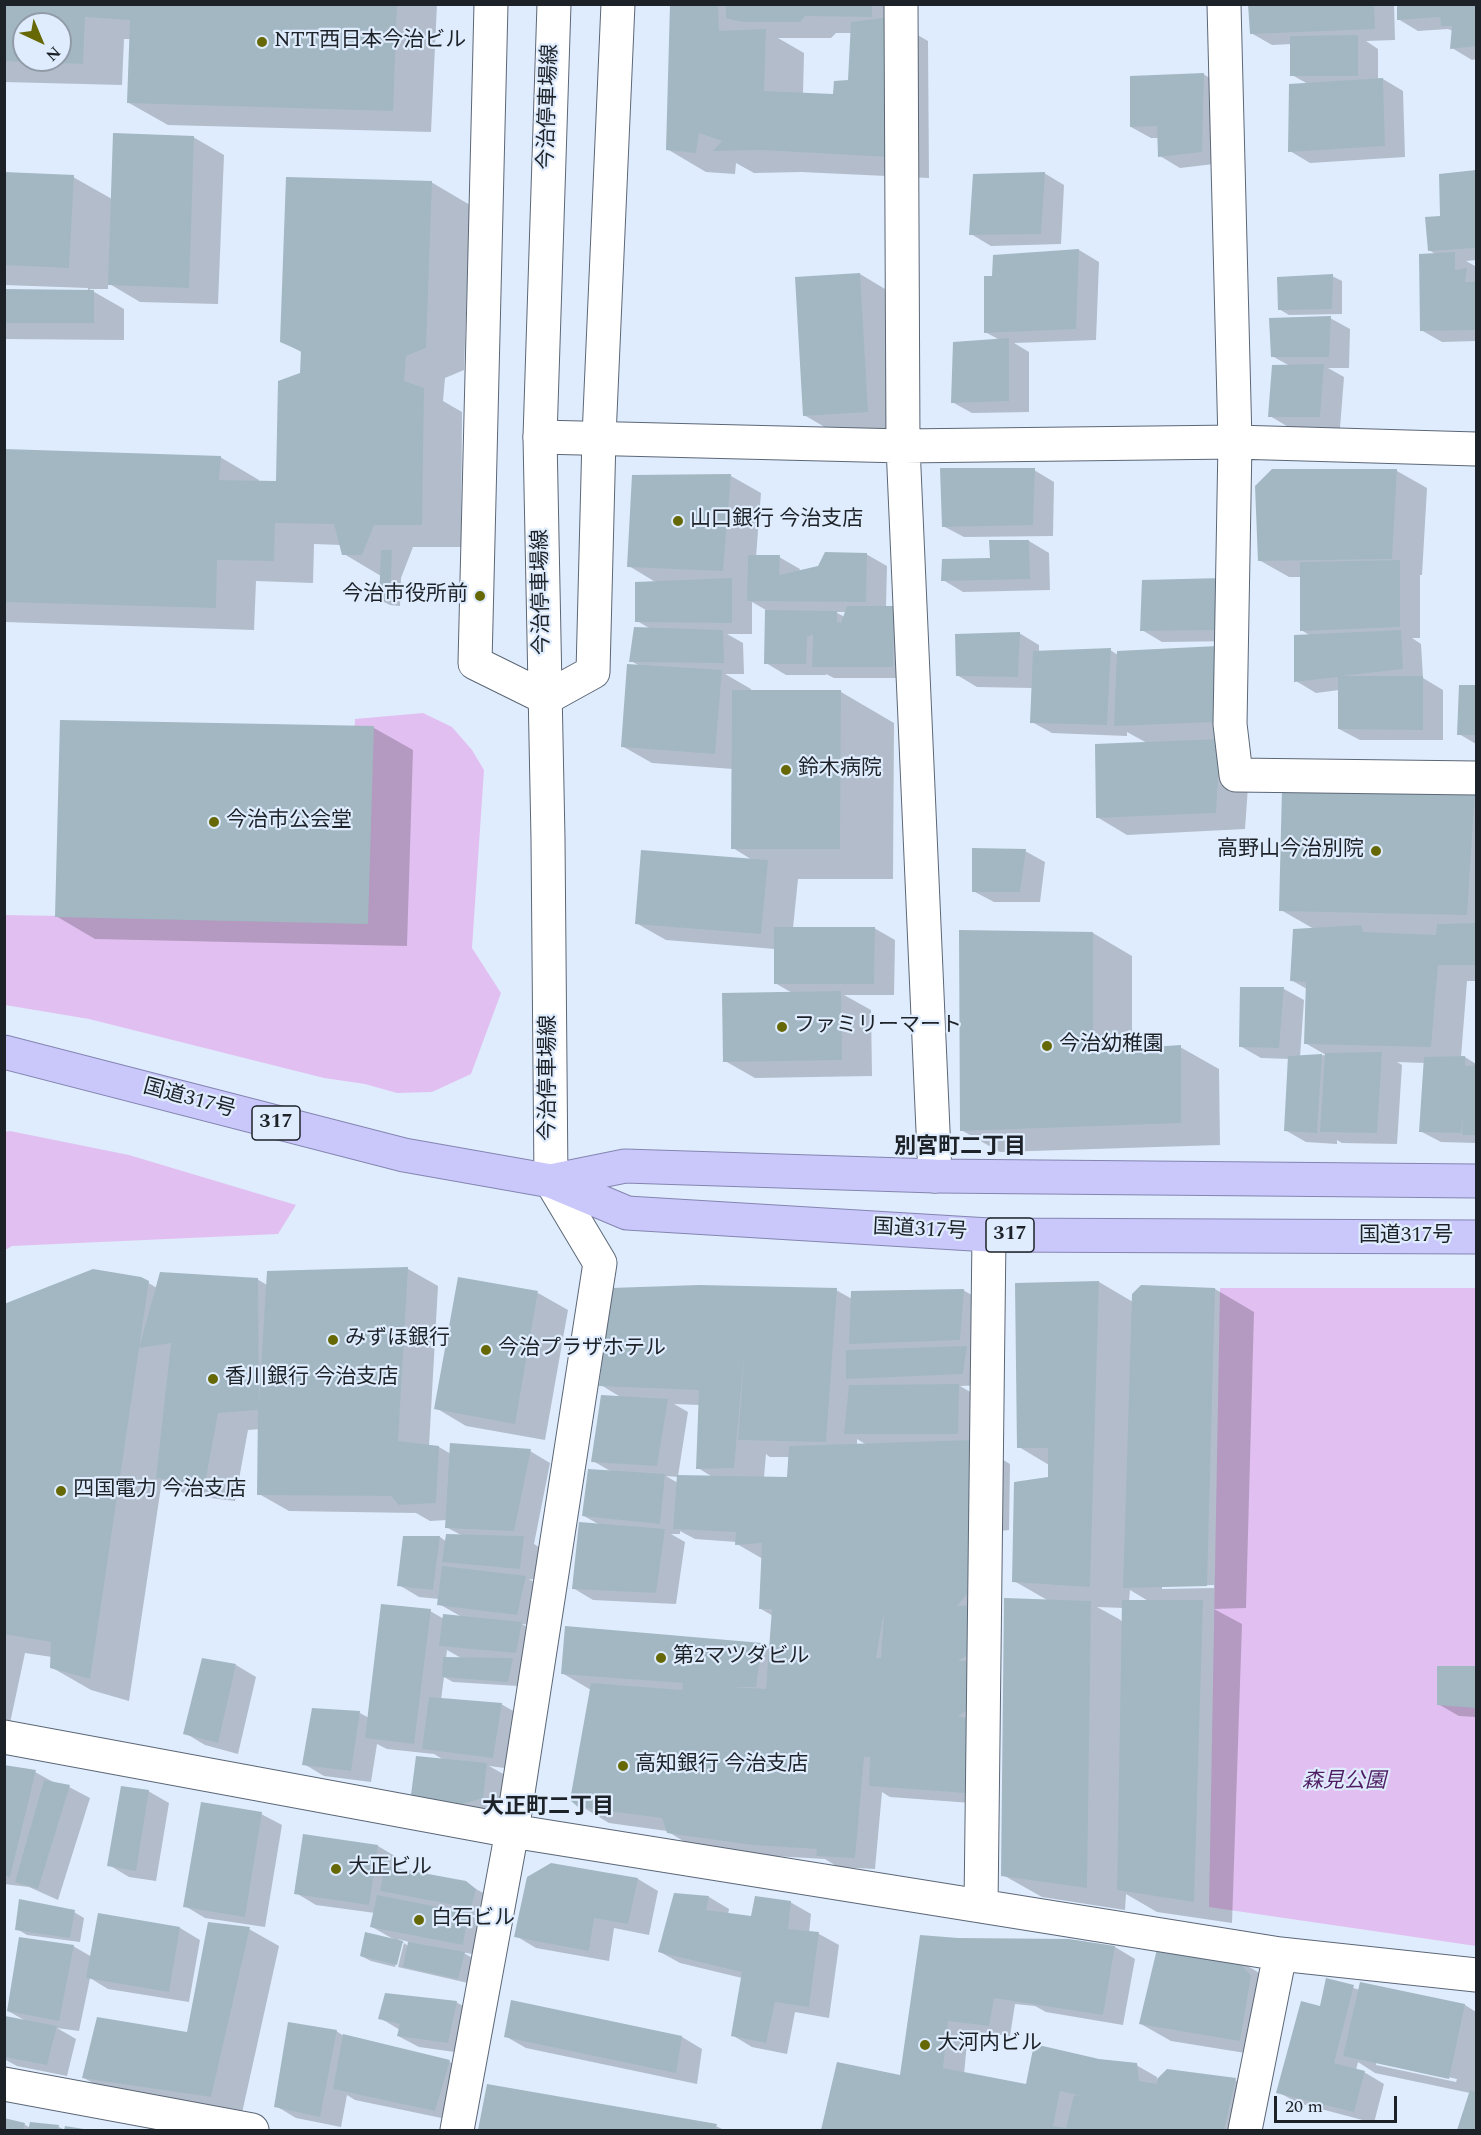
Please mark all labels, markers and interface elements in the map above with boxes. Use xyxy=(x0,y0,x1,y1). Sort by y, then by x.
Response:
north arrow xyxy=(12,12,72,72)
place label: NTT西日本今治ビル xyxy=(274,29,466,55)
marker: NTT西日本今治ビル xyxy=(255,35,269,49)
text: N xyxy=(40,40,66,67)
street label: 今治停車場線 xyxy=(535,44,565,170)
place label: 山口銀行 今治支店 xyxy=(690,508,863,534)
marker: 山口銀行 今治支店 xyxy=(671,514,685,528)
street label: 今治停車場線 xyxy=(529,529,557,655)
place label: 今治市役所前 xyxy=(342,583,468,609)
marker: 今治市役所前 xyxy=(473,589,487,603)
place label: 鈴木病院 xyxy=(798,757,882,783)
marker: 鈴木病院 xyxy=(779,763,793,777)
place label: 今治市公会堂 xyxy=(226,809,352,835)
marker: 今治市公会堂 xyxy=(207,815,221,829)
place label: 高野山今治別院 xyxy=(1217,838,1364,864)
marker: 高野山今治別院 xyxy=(1369,844,1383,858)
place label: ファミリーマート xyxy=(794,1014,962,1040)
street label: 今治停車場線 xyxy=(537,1015,563,1141)
marker: ファミリーマート xyxy=(775,1020,789,1034)
place label: 今治幼稚園 xyxy=(1059,1033,1164,1059)
marker: 今治幼稚園 xyxy=(1040,1039,1054,1053)
street label: 国道317号 xyxy=(140,1076,238,1124)
road number: 317 xyxy=(252,1106,300,1140)
district label: 別宮町二丁目 xyxy=(894,1136,1026,1162)
street label: 国道317号 xyxy=(872,1216,968,1246)
road number: 317 xyxy=(986,1218,1034,1252)
street label: 国道317号 xyxy=(1359,1224,1453,1250)
place label: みずほ銀行 xyxy=(345,1327,450,1353)
marker: みずほ銀行 xyxy=(326,1333,340,1347)
place label: 今治プラザホテル xyxy=(498,1337,666,1363)
marker: 今治プラザホテル xyxy=(479,1343,493,1357)
place label: 香川銀行 今治支店 xyxy=(225,1366,398,1392)
marker: 香川銀行 今治支店 xyxy=(206,1372,220,1386)
place label: 四国電力 今治支店 xyxy=(73,1478,246,1504)
marker: 四国電力 今治支店 xyxy=(54,1484,68,1498)
place label: 第2マツダビル xyxy=(673,1645,809,1671)
marker: 第2マツダビル xyxy=(654,1651,668,1665)
place label: 高知銀行 今治支店 xyxy=(635,1753,808,1779)
marker: 高知銀行 今治支店 xyxy=(616,1759,630,1773)
park label: 森見公園 xyxy=(1302,1770,1386,1796)
district label: 大正町二丁目 xyxy=(482,1796,614,1822)
place label: 大正ビル xyxy=(348,1856,432,1882)
marker: 大正ビル xyxy=(329,1862,343,1876)
place label: 白石ビル xyxy=(431,1907,515,1933)
marker: 白石ビル xyxy=(412,1913,426,1927)
place label: 大河内ビル xyxy=(937,2032,1042,2058)
marker: 大河内ビル xyxy=(918,2038,932,2052)
scale bar xyxy=(1277,2084,1400,2122)
text: 20 m xyxy=(1285,2093,1323,2120)

